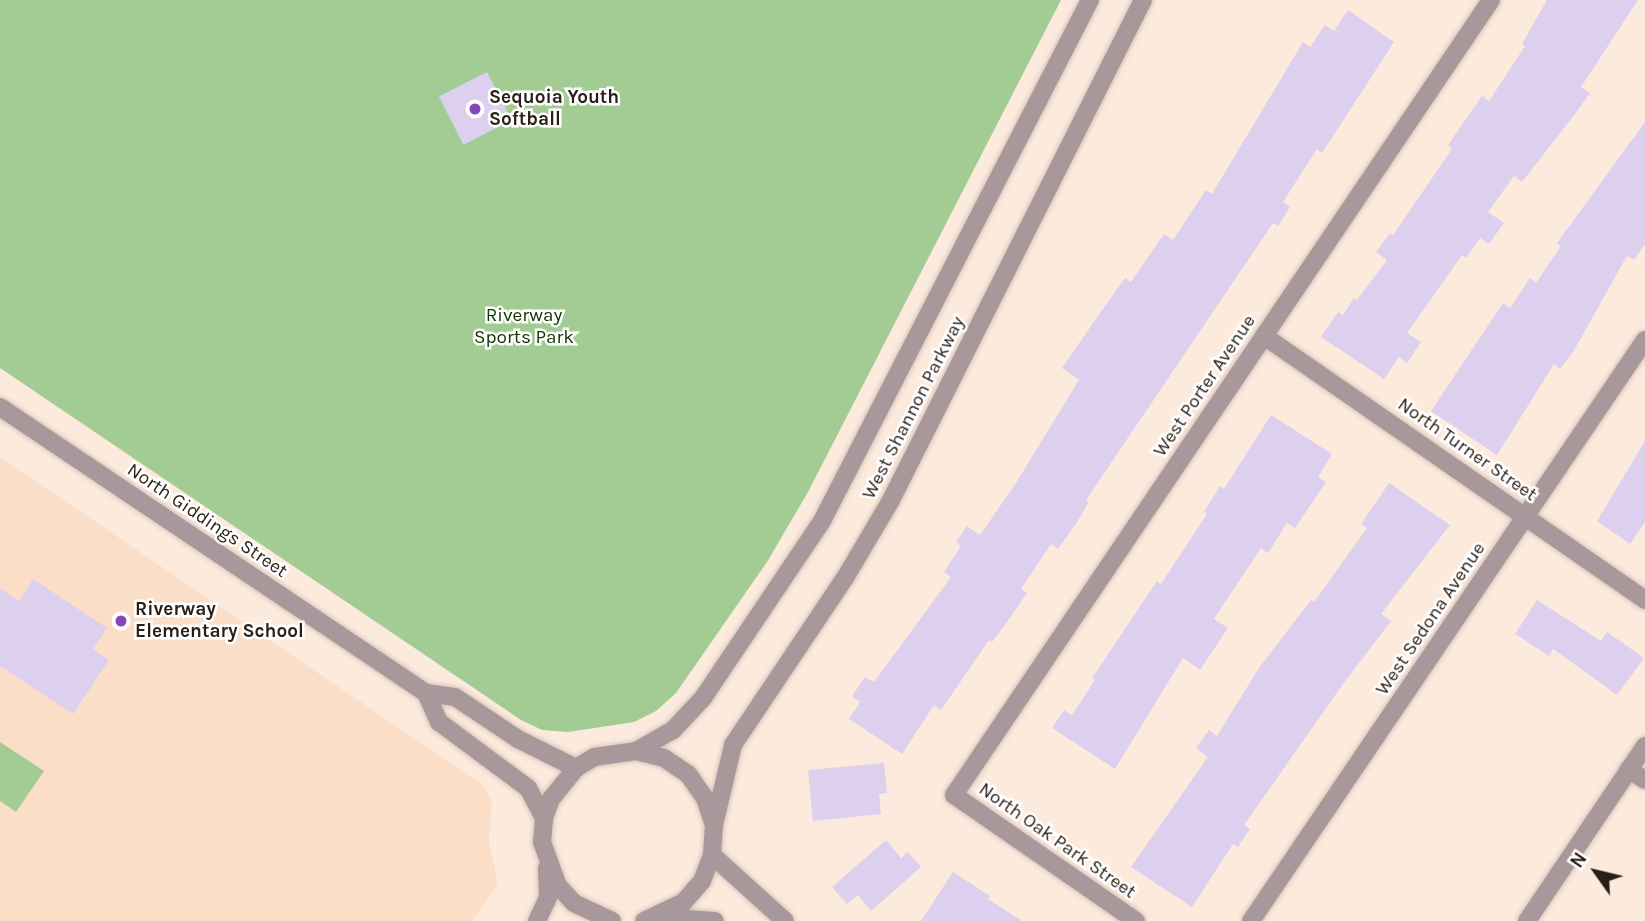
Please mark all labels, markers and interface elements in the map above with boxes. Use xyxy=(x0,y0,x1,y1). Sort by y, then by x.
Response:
place label: Sequoia Youth Softball xyxy=(489,87,619,131)
marker: Sequoia Youth Softball xyxy=(467,101,483,117)
park label: Riverway Sports Park xyxy=(474,305,574,349)
street label: West Porter Avenue xyxy=(1149,311,1261,461)
street label: West Shannon Parkway xyxy=(858,313,970,503)
street label: North Turner Street xyxy=(1393,393,1541,507)
street label: North Giddings Street xyxy=(123,459,291,583)
street label: West Sedona Avenue xyxy=(1371,538,1491,700)
place label: Riverway Elementary School xyxy=(135,599,304,643)
marker: Riverway Elementary School xyxy=(113,613,129,629)
street label: North Oak Park Street xyxy=(974,778,1140,904)
north arrow xyxy=(1561,837,1631,907)
text: N xyxy=(1566,848,1592,872)

